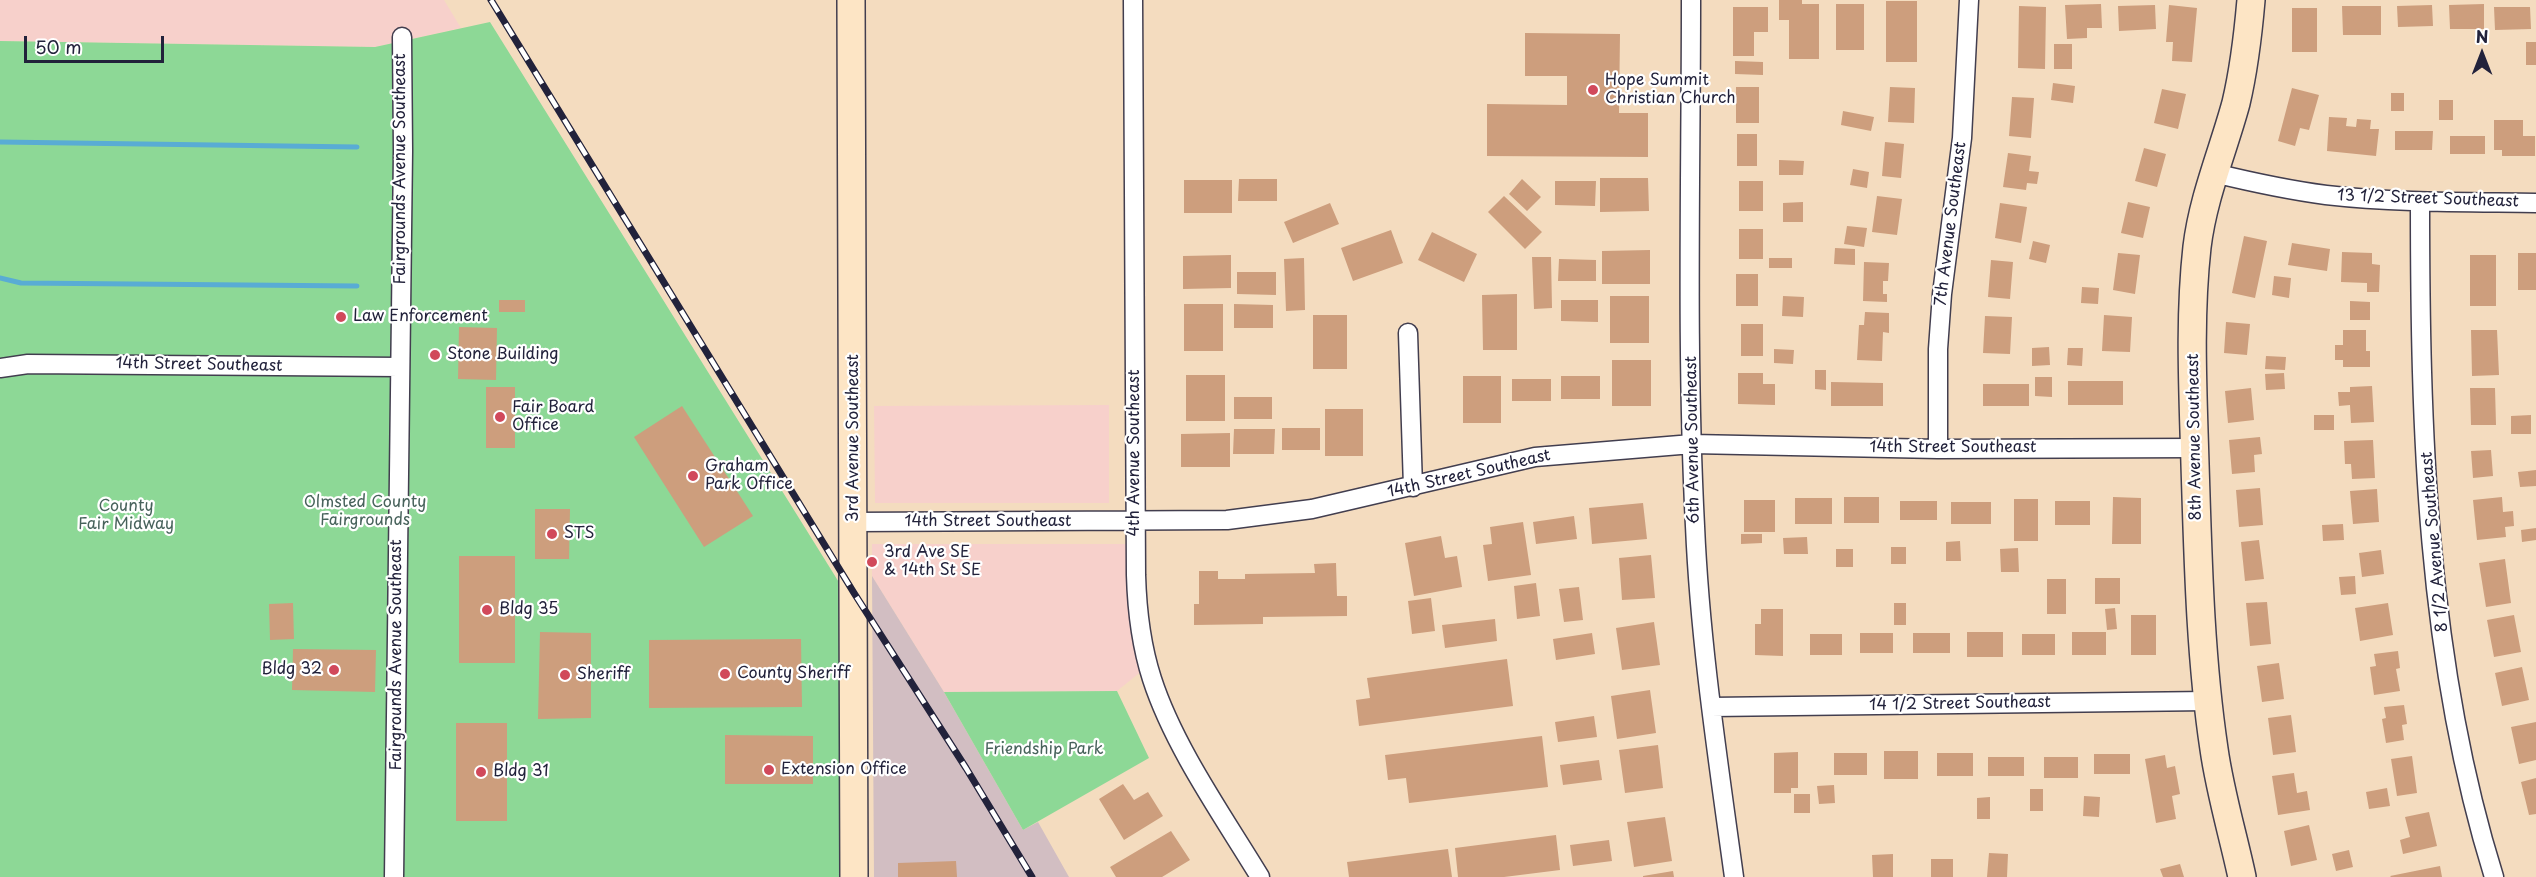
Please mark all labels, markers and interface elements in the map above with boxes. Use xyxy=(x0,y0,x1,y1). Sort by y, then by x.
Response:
scale bar xyxy=(27,24,166,62)
north arrow xyxy=(2452,24,2512,84)
text: N xyxy=(2476,24,2488,48)
text: 50 m xyxy=(35,33,82,60)
street label: Fairgrounds Avenue Southeast xyxy=(391,53,411,285)
place label: Hope Summit Christian Church xyxy=(1605,71,1735,109)
marker: Hope Summit Christian Church xyxy=(1586,83,1600,97)
street label: 7th Avenue Southeast xyxy=(1931,141,1971,307)
street label: 13 1/2 Street Southeast xyxy=(2337,186,2519,212)
place label: Law Enforcement xyxy=(353,307,488,327)
marker: Law Enforcement xyxy=(334,310,348,324)
place label: Stone Building xyxy=(447,345,558,365)
marker: Stone Building xyxy=(428,348,442,362)
street label: 8th Avenue Southeast xyxy=(2184,353,2206,521)
street label: 14th Street Southeast xyxy=(115,354,283,376)
street label: 3rd Avenue Southeast xyxy=(844,354,864,522)
street label: 6th Avenue Southeast xyxy=(1682,356,1704,524)
street label: 4th Avenue Southeast xyxy=(1125,369,1145,537)
place label: Fair Board Office xyxy=(512,398,594,436)
marker: Fair Board Office xyxy=(493,410,507,424)
street label: 14th Street Southeast xyxy=(1870,438,2036,458)
street label: 14th Street Southeast xyxy=(1386,446,1552,502)
street label: 8 1/2 Avenue Southeast xyxy=(2418,451,2452,633)
place label: Graham Park Office xyxy=(705,457,793,495)
marker: Graham Park Office xyxy=(686,469,700,483)
park label: Olmsted County Fairgrounds xyxy=(304,493,426,531)
park label: County Fair Midway xyxy=(78,497,174,535)
street label: 14th Street Southeast xyxy=(905,512,1071,532)
place label: STS xyxy=(564,524,594,544)
marker: STS xyxy=(545,527,559,541)
street label: Fairgrounds Avenue Southeast xyxy=(387,539,407,771)
place label: 3rd Ave SE & 14th St SE xyxy=(884,543,981,581)
marker: 3rd Ave SE & 14th St SE xyxy=(865,555,879,569)
place label: Bldg 35 xyxy=(499,600,558,620)
marker: Bldg 35 xyxy=(480,603,494,617)
place label: Bldg 32 xyxy=(262,660,322,680)
marker: Bldg 32 xyxy=(327,663,341,677)
place label: County Sheriff xyxy=(737,664,850,684)
place label: Sheriff xyxy=(577,665,630,685)
marker: County Sheriff xyxy=(718,667,732,681)
marker: Sheriff xyxy=(558,668,572,682)
street label: 14 1/2 Street Southeast xyxy=(1869,693,2051,715)
park label: Friendship Park xyxy=(985,740,1103,760)
place label: Extension Office xyxy=(781,760,907,780)
place label: Bldg 31 xyxy=(493,762,549,782)
marker: Extension Office xyxy=(762,763,776,777)
marker: Bldg 31 xyxy=(474,765,488,779)

